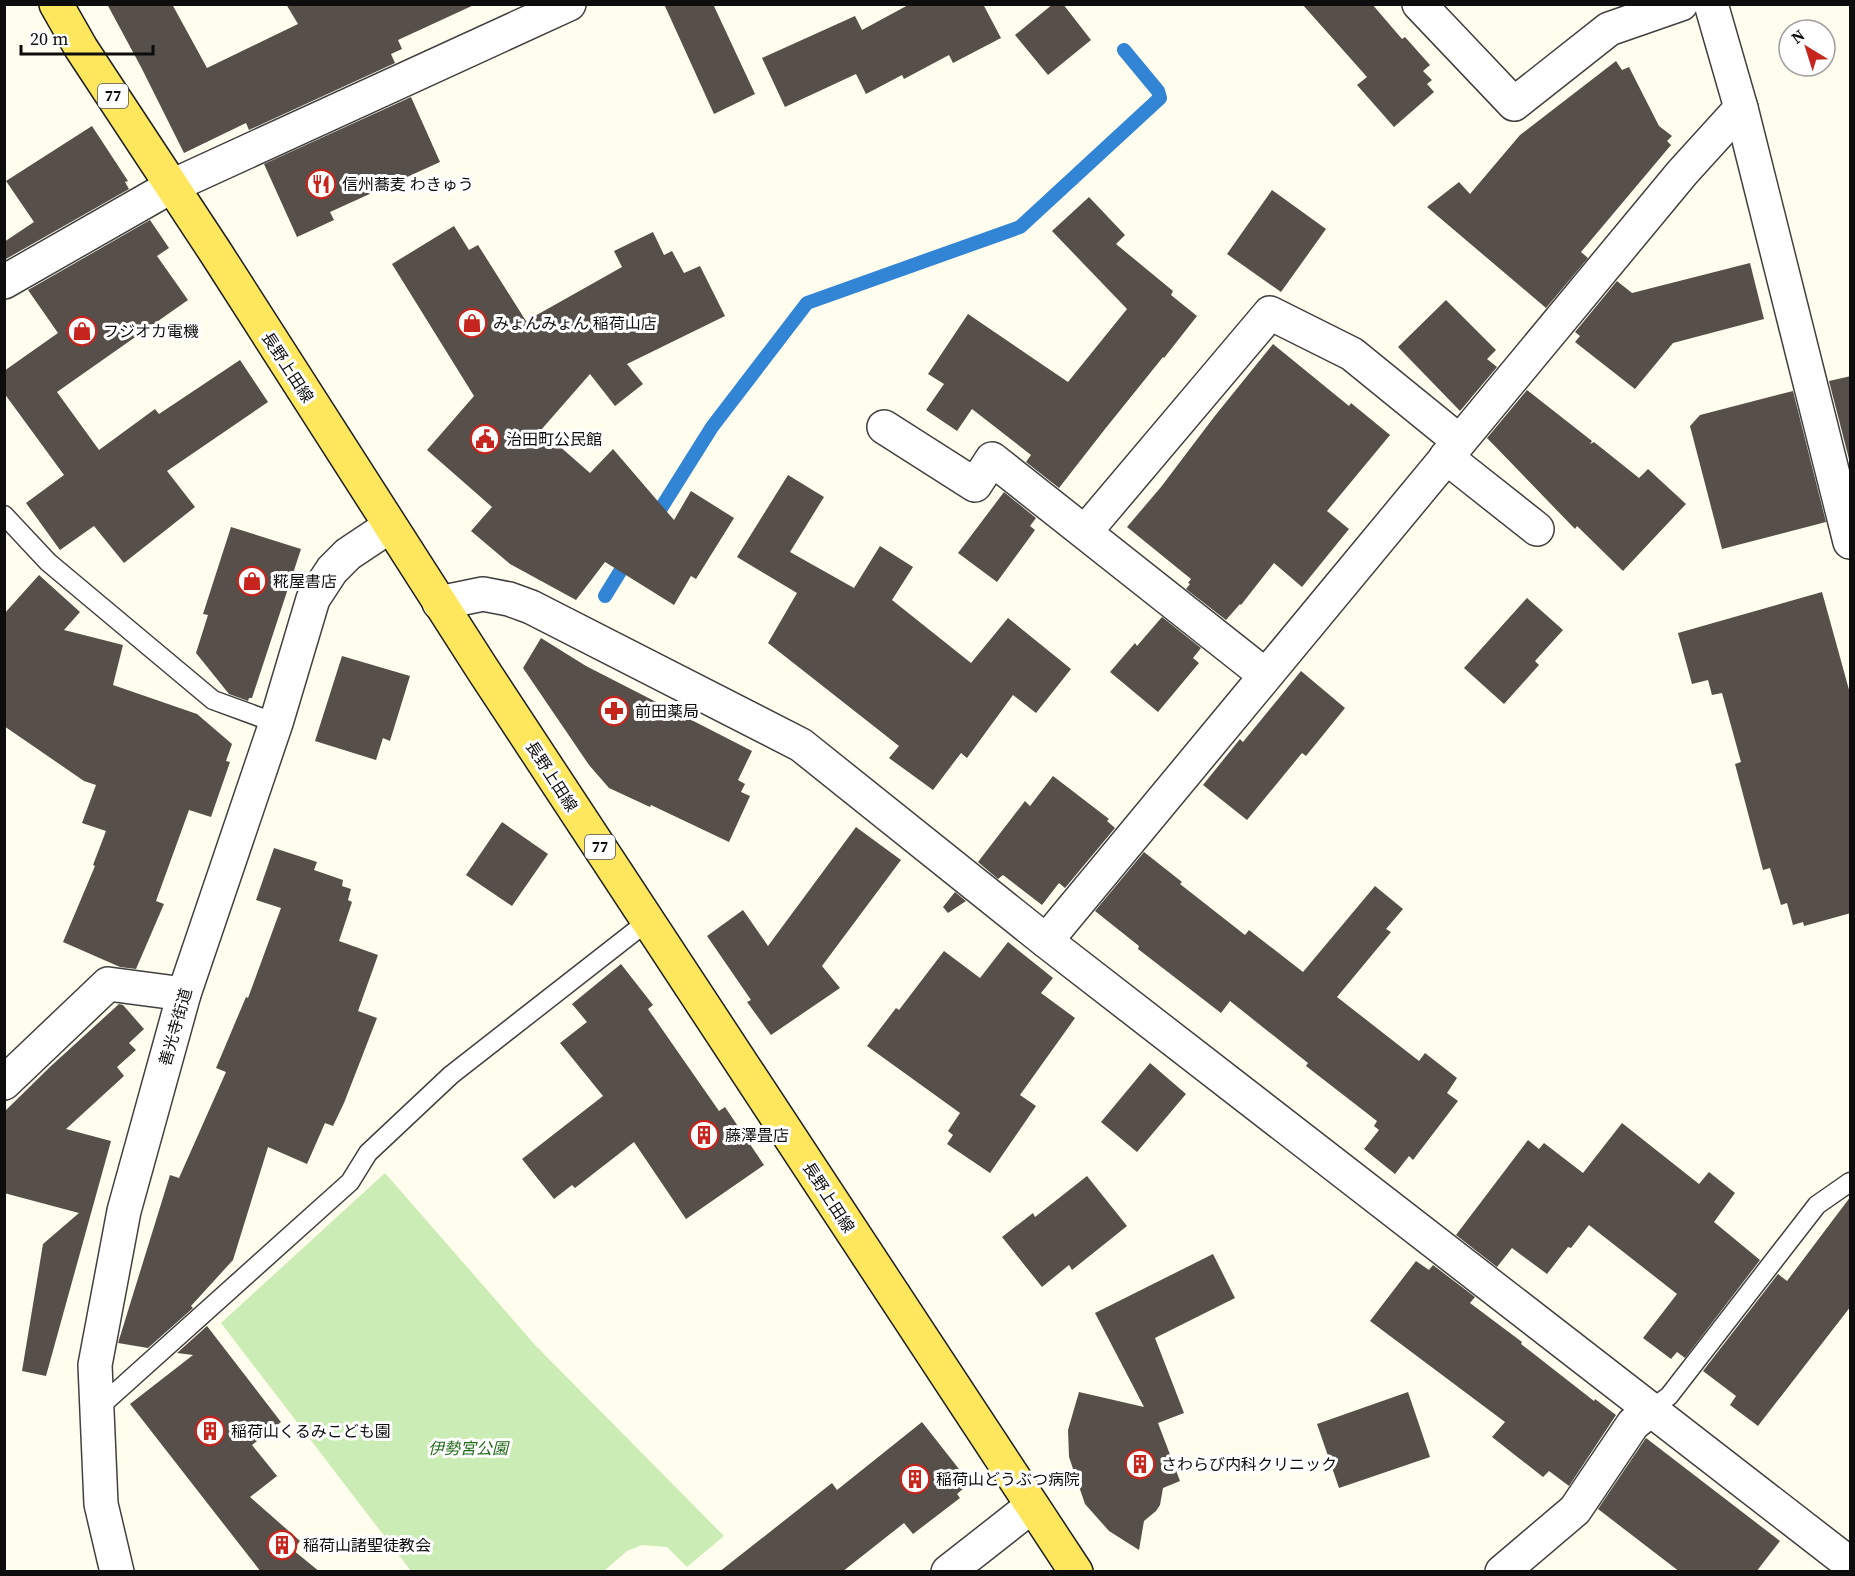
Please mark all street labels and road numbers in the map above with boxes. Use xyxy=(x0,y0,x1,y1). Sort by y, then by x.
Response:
road number: 77 xyxy=(98,84,128,108)
street label: 長野上田線 xyxy=(257,327,319,407)
street label: 長野上田線 xyxy=(521,736,583,816)
road number: 77 xyxy=(585,835,615,859)
street label: 善光寺街道 xyxy=(153,986,197,1068)
street label: 長野上田線 xyxy=(798,1157,860,1237)

